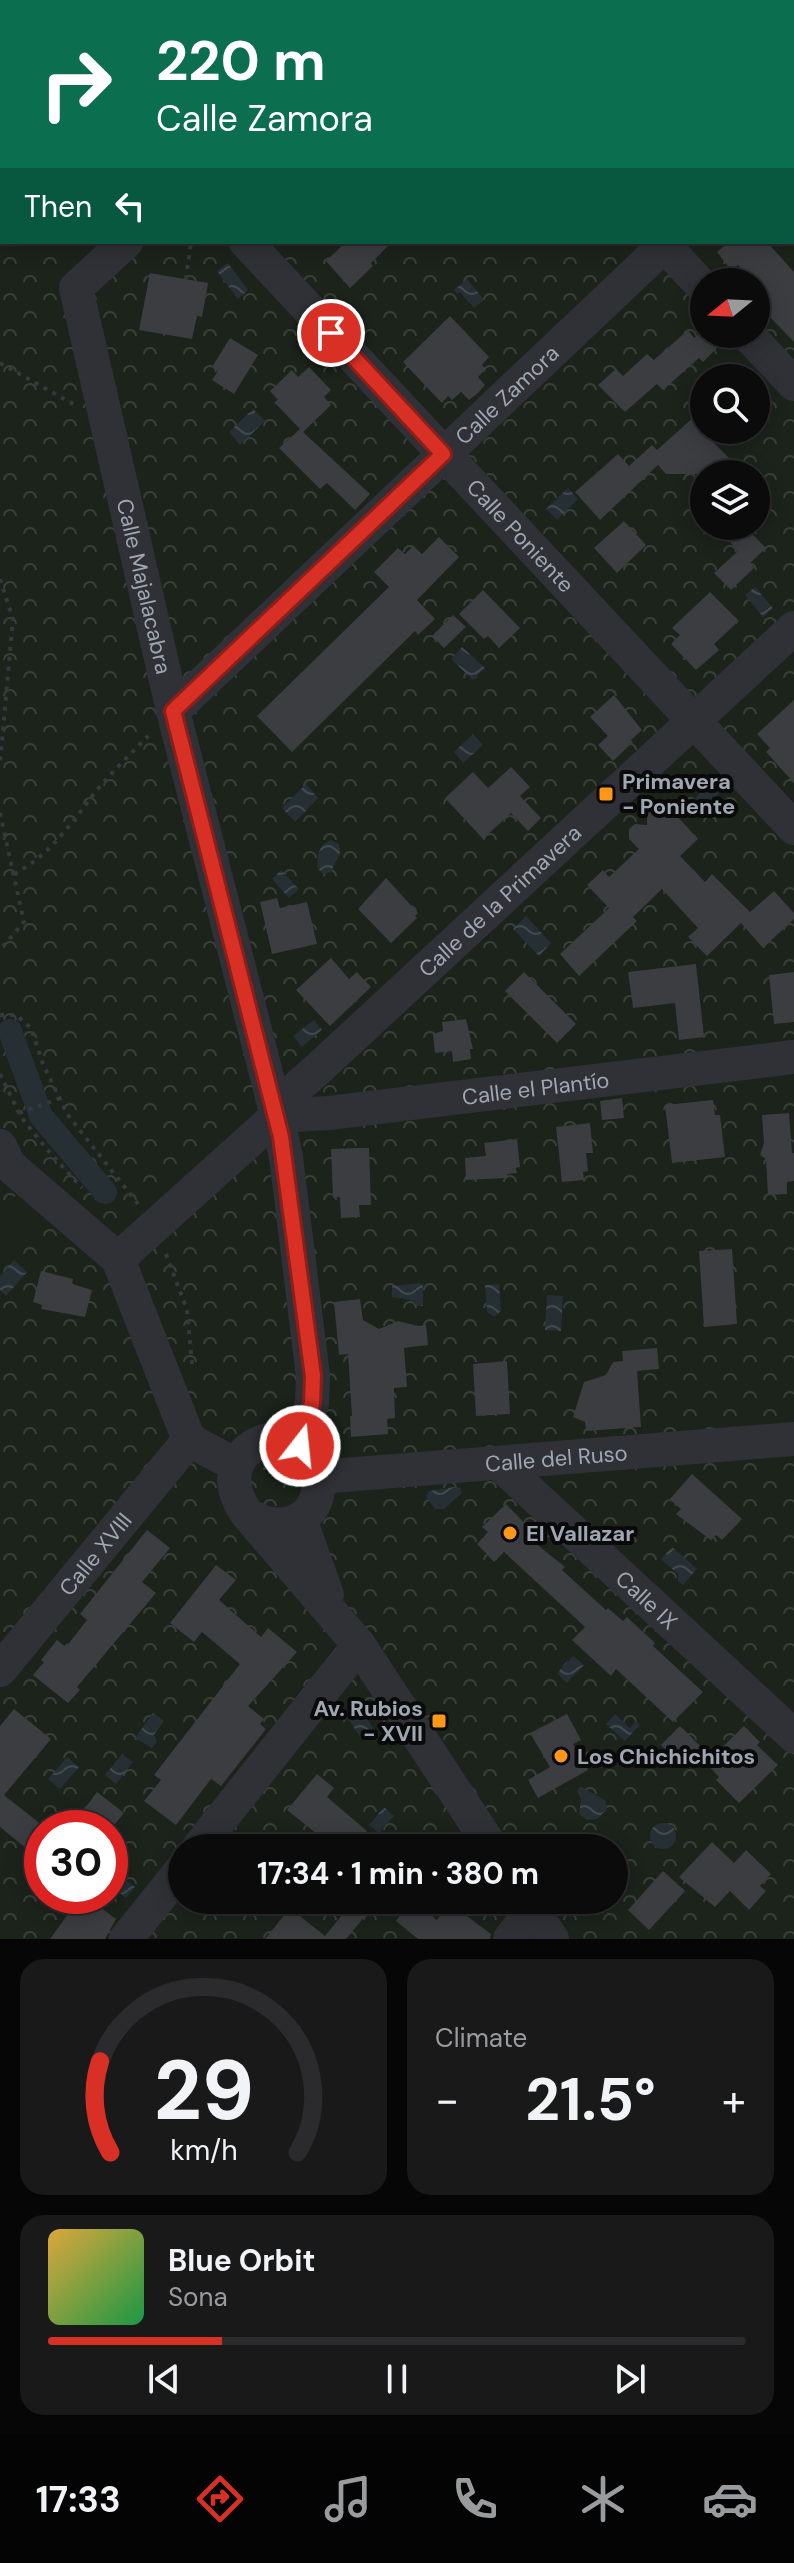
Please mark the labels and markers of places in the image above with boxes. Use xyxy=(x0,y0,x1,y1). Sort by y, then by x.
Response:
pin xyxy=(297,299,365,367)
place label: Primavera - Poniente xyxy=(622,767,735,821)
marker: Primavera - Poniente xyxy=(597,785,615,803)
place label: El Vallazar xyxy=(526,1519,634,1548)
marker: El Vallazar xyxy=(501,1524,519,1542)
place label: Av. Rubios - XVII xyxy=(313,1694,423,1748)
marker: Av. Rubios - XVII xyxy=(430,1712,448,1730)
place label: Los Chichichitos xyxy=(577,1742,755,1771)
marker: Los Chichichitos xyxy=(552,1747,570,1765)

